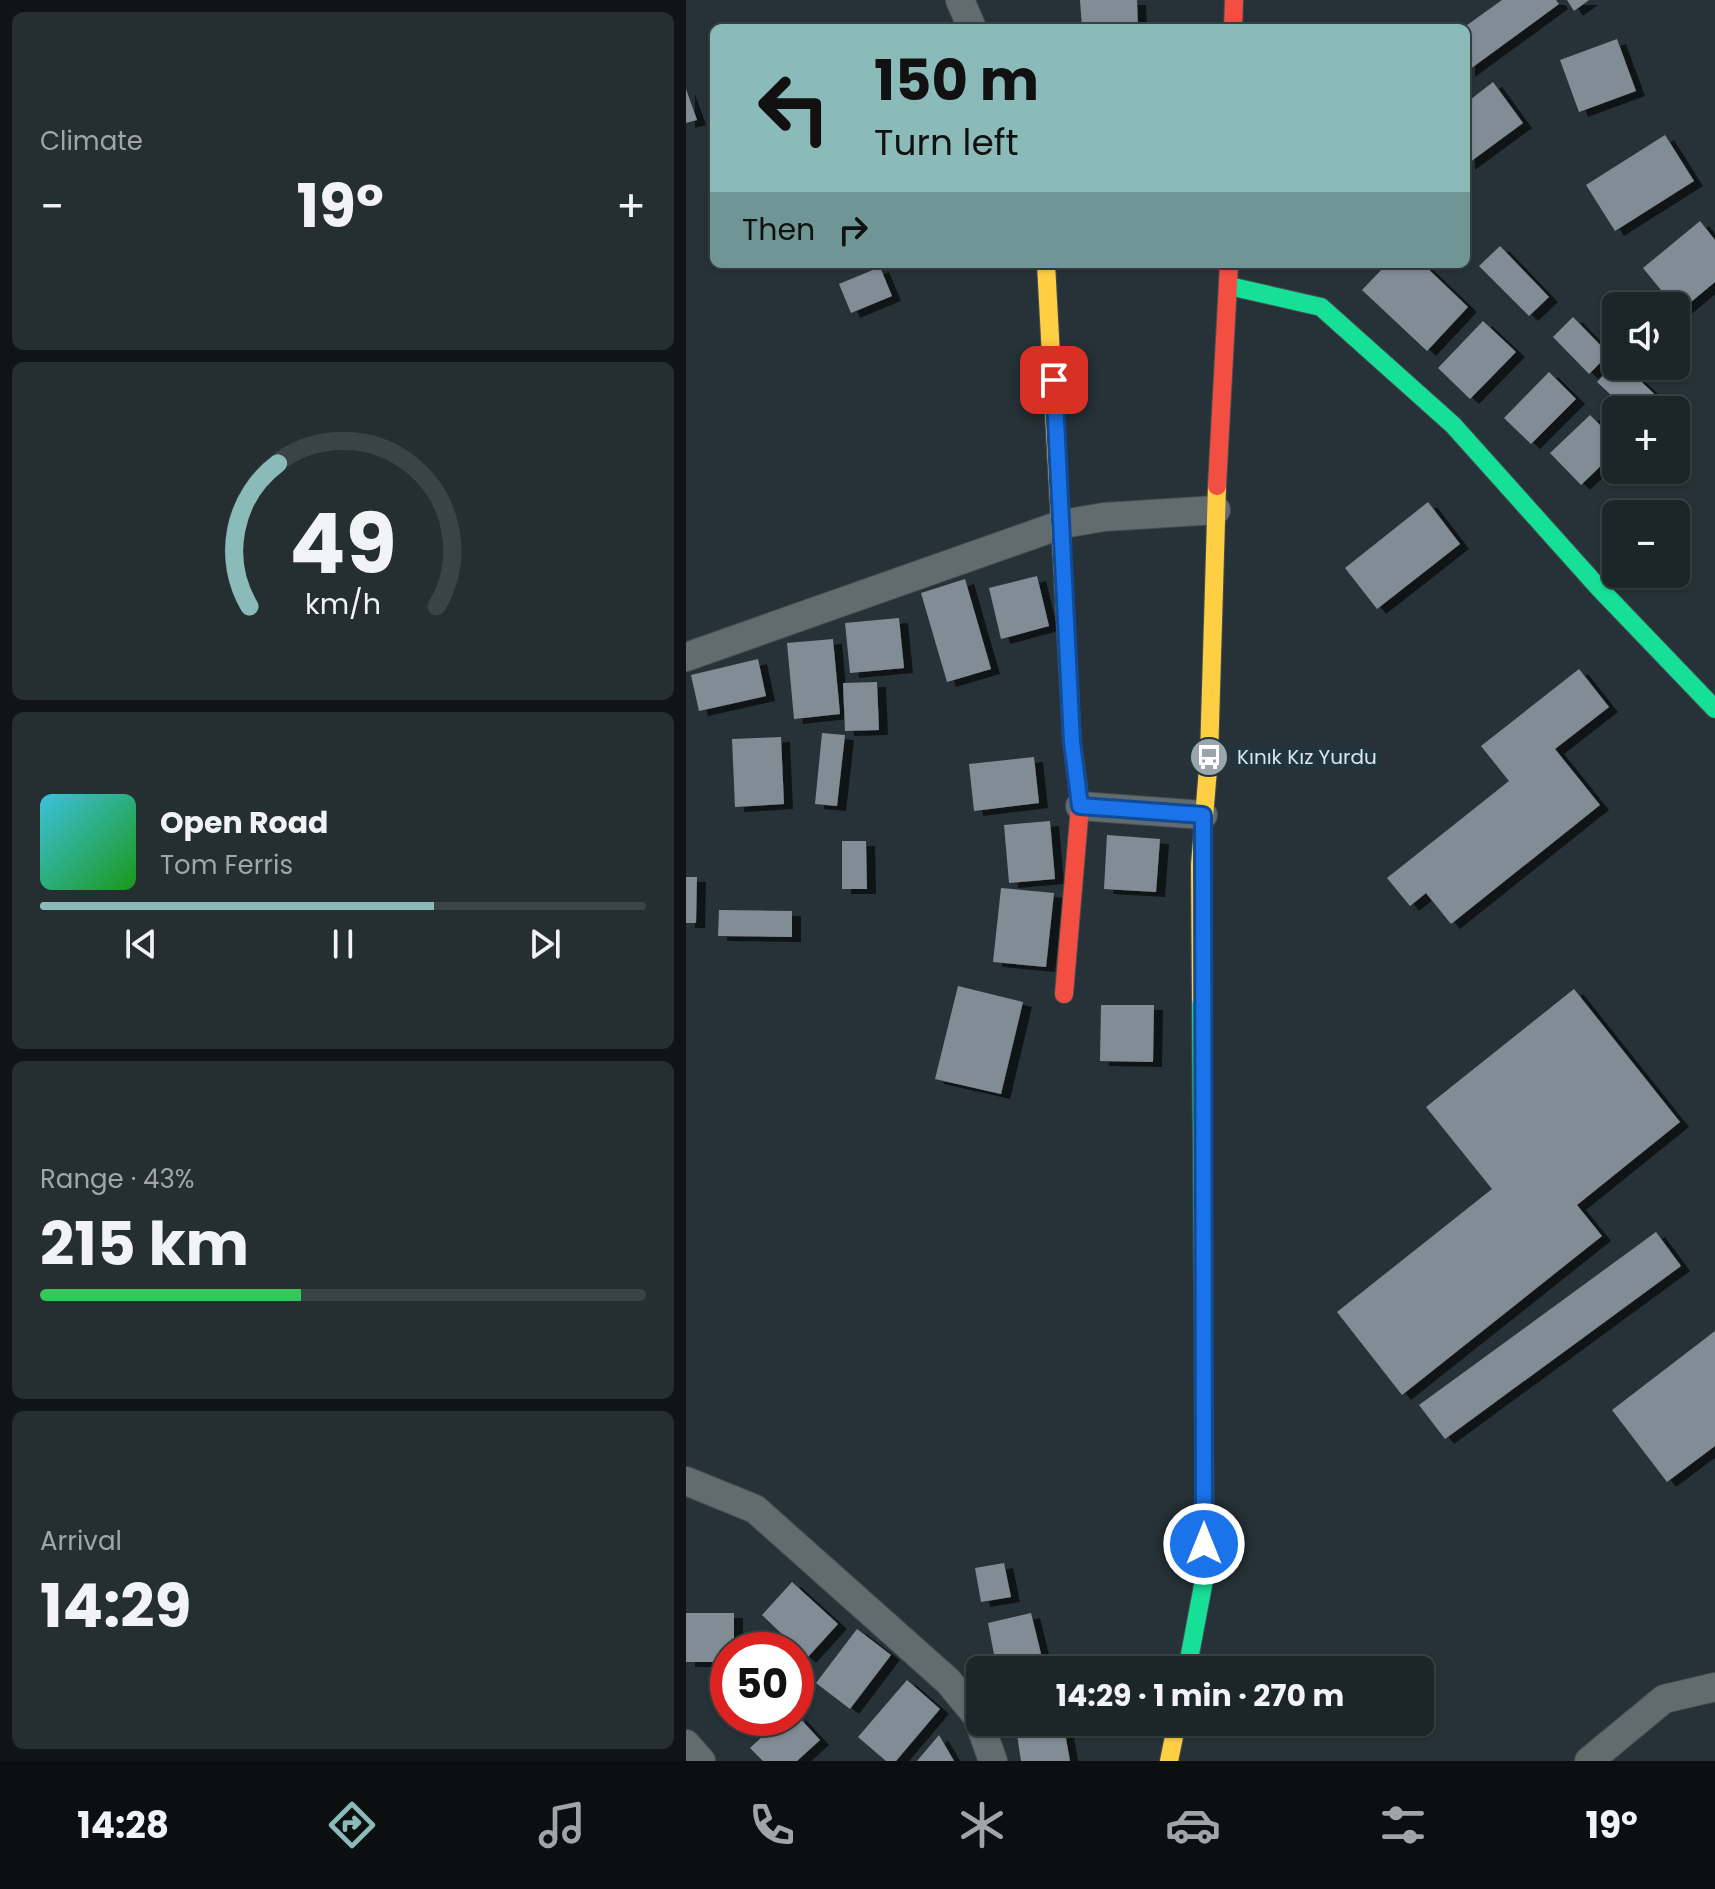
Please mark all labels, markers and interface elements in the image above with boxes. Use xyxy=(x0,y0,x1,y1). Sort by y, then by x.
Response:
text: 150 m xyxy=(874,41,1039,120)
icon: left xyxy=(742,56,846,160)
text: Turn left xyxy=(874,117,1019,168)
text: Climate xyxy=(40,123,143,159)
text: 19° xyxy=(296,164,384,248)
text: − xyxy=(40,176,64,237)
text: + xyxy=(616,176,646,237)
text: Then xyxy=(742,208,815,251)
icon: right xyxy=(831,208,875,252)
map controls xyxy=(1602,292,1690,588)
button: sound xyxy=(1602,292,1690,380)
pin xyxy=(1020,346,1088,414)
icon: arrive xyxy=(1032,358,1076,402)
button: + xyxy=(1602,396,1690,484)
text: 49 xyxy=(289,485,397,601)
button: − xyxy=(1602,500,1690,588)
text: km/h xyxy=(305,584,381,624)
bus stop icon: Kınık Kız Yurdu xyxy=(1188,736,1230,778)
place label: Kınık Kız Yurdu xyxy=(1237,743,1377,771)
text: Open Road xyxy=(160,801,328,844)
text: Tom Ferris xyxy=(160,847,293,883)
icon: previous xyxy=(119,922,163,966)
icon: pause xyxy=(321,922,365,966)
icon: next xyxy=(523,922,567,966)
text: Range · 43% xyxy=(40,1161,195,1197)
text: 215 km xyxy=(40,1202,249,1286)
position arrow xyxy=(1162,1502,1246,1586)
text: Arrival xyxy=(40,1523,122,1559)
text: 14:29 xyxy=(40,1564,191,1648)
speed limit sign: 50 xyxy=(710,1632,814,1736)
text: 14:29 · 1 min · 270 m xyxy=(1056,1674,1344,1717)
icon: directions xyxy=(324,1797,380,1853)
icon: music xyxy=(534,1797,590,1853)
icon: phone xyxy=(744,1797,800,1853)
icon: climate xyxy=(954,1797,1010,1853)
icon: car xyxy=(1165,1797,1221,1853)
icon: filters xyxy=(1375,1797,1431,1853)
text: 14:28 xyxy=(77,1800,169,1851)
text: 19° xyxy=(1585,1800,1638,1851)

